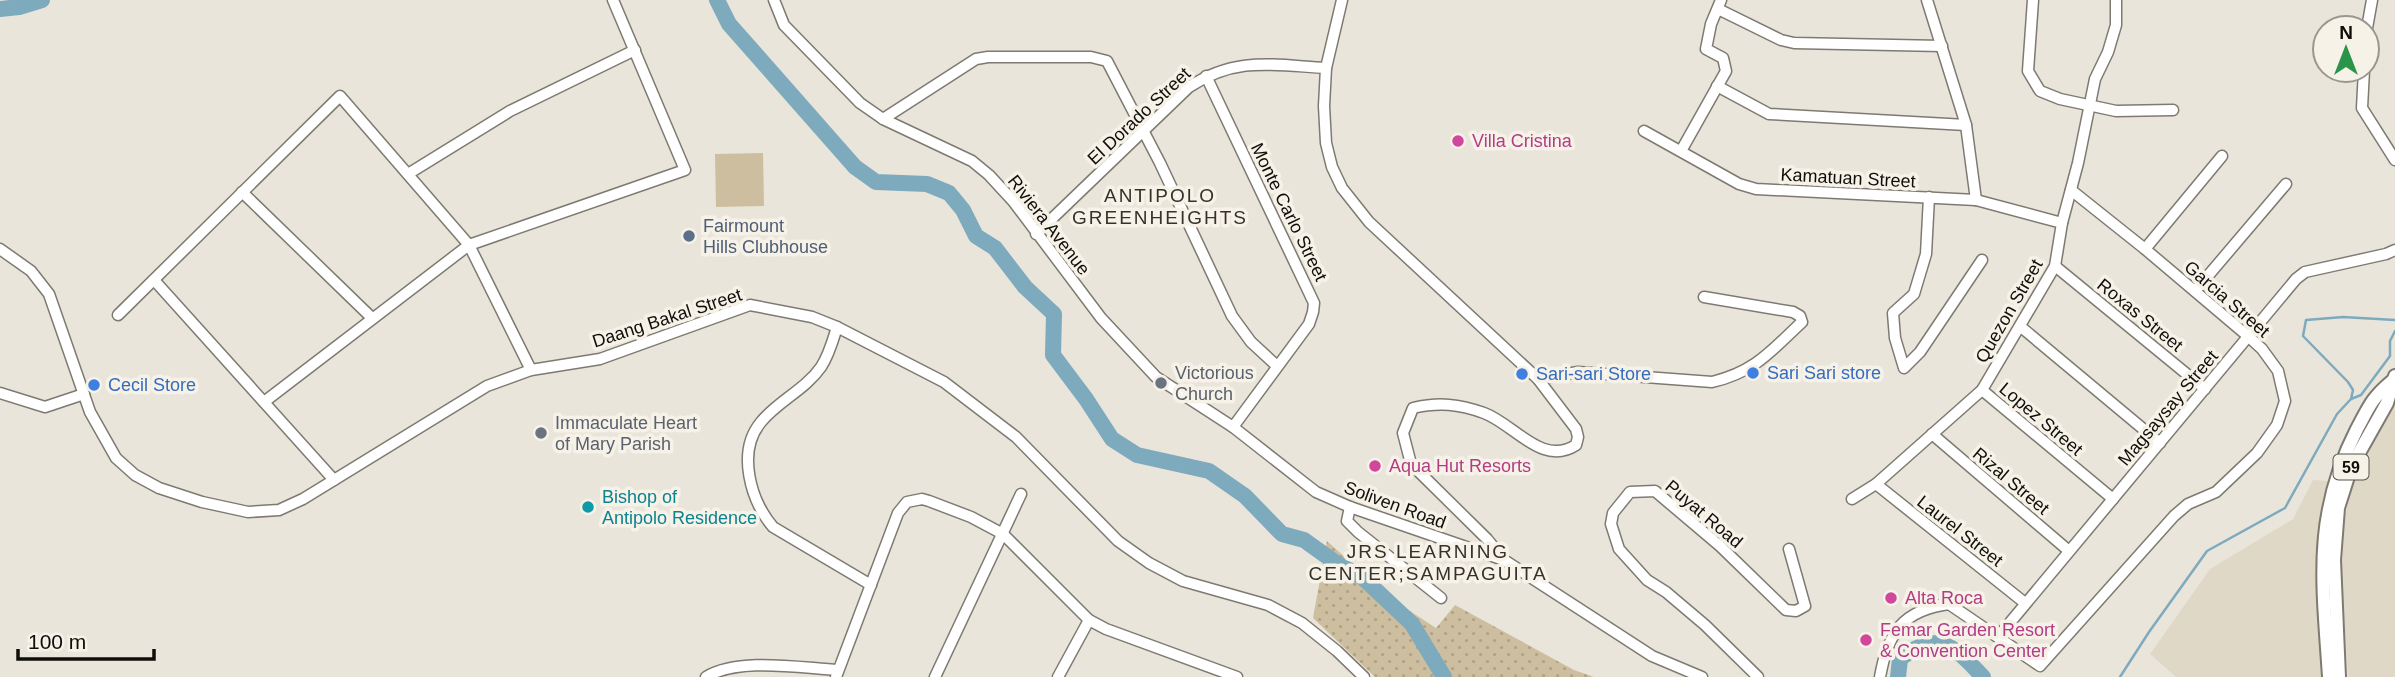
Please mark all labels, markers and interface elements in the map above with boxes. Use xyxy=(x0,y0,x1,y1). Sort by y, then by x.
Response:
north arrow xyxy=(2311,14,2381,84)
text: N xyxy=(2339,22,2353,43)
street label: El Dorado Street xyxy=(1084,63,1194,169)
place label: Villa Cristina xyxy=(1472,131,1573,151)
marker: Villa Cristina xyxy=(1450,133,1466,149)
street label: Monte Carlo Street xyxy=(1247,140,1331,284)
street label: Kamatuan Street xyxy=(1780,164,1916,192)
street label: Riviera Avenue xyxy=(1004,171,1094,279)
district label: ANTIPOLO GREENHEIGHTS xyxy=(1072,185,1248,228)
place label: Fairmount Hills Clubhouse xyxy=(703,216,828,257)
marker: Fairmount Hills Clubhouse xyxy=(681,228,697,244)
street label: Quezon Street xyxy=(1971,256,2047,366)
street label: Garcia Street xyxy=(2180,257,2274,341)
street label: Roxas Street xyxy=(2093,274,2187,356)
street label: Daang Bakal Street xyxy=(590,284,744,352)
street label: Magsaysay Street xyxy=(2114,346,2222,470)
place label: Victorious Church xyxy=(1175,363,1254,404)
place label: Sari Sari store xyxy=(1767,363,1881,383)
place label: Sari-sari Store xyxy=(1536,364,1651,384)
marker: Sari Sari store xyxy=(1745,365,1761,381)
marker: Sari-sari Store xyxy=(1514,366,1530,382)
place label: Cecil Store xyxy=(108,375,196,395)
marker: Victorious Church xyxy=(1153,375,1169,391)
marker: Cecil Store xyxy=(86,377,102,393)
street label: Lopez Street xyxy=(1995,379,2087,459)
place label: Immaculate Heart of Mary Parish xyxy=(555,413,697,454)
marker: Immaculate Heart of Mary Parish xyxy=(533,425,549,441)
street label: Rizal Street xyxy=(1969,443,2053,519)
road number: 59 xyxy=(2334,454,2368,480)
place label: Aqua Hut Resorts xyxy=(1389,456,1531,476)
marker: Aqua Hut Resorts xyxy=(1367,458,1383,474)
street label: Puyat Road xyxy=(1662,476,1746,552)
street label: Soliven Road xyxy=(1341,477,1449,533)
place label: Bishop of Antipolo Residence xyxy=(602,487,757,528)
street label: Laurel Street xyxy=(1913,491,2007,571)
marker: Bishop of Antipolo Residence xyxy=(580,499,596,515)
district label: JRS LEARNING CENTER;SAMPAGUITA xyxy=(1308,541,1548,584)
place label: Alta Roca xyxy=(1905,588,1984,608)
marker: Alta Roca xyxy=(1883,590,1899,606)
scale bar xyxy=(18,618,154,662)
place label: Femar Garden Resort & Convention Center xyxy=(1880,620,2055,661)
text: 100 m xyxy=(28,630,86,653)
marker: Femar Garden Resort & Convention Center xyxy=(1858,632,1874,648)

